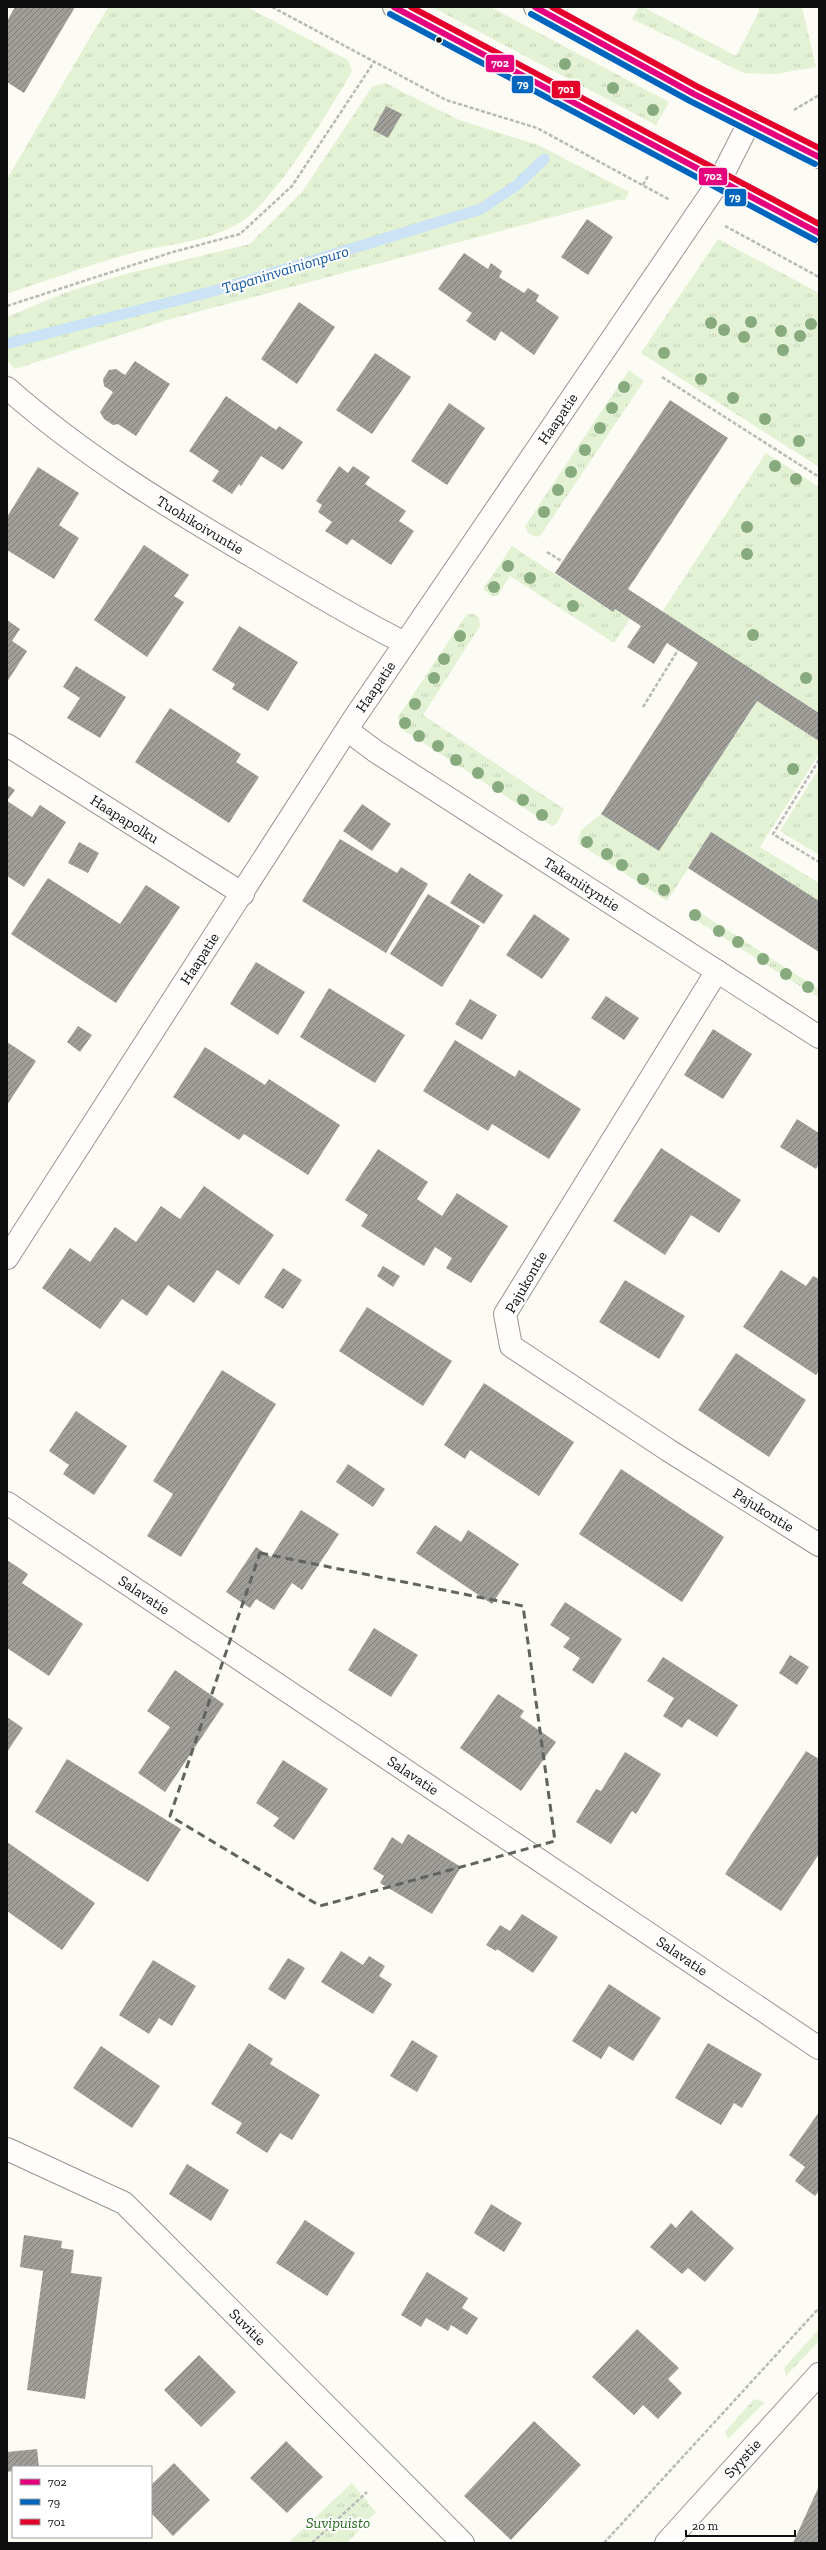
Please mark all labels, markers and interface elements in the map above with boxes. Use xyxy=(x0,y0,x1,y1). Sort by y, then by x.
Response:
unlabelled marker xyxy=(434,35,444,45)
line badge: 702 xyxy=(485,54,515,73)
text: 702 xyxy=(491,57,509,70)
line badge: 79 xyxy=(511,75,534,94)
text: 79 xyxy=(517,78,529,91)
line badge: 701 xyxy=(551,80,581,99)
text: 701 xyxy=(558,83,575,96)
line badge: 702 xyxy=(698,167,728,186)
text: 702 xyxy=(704,170,722,183)
line badge: 79 xyxy=(724,188,747,207)
text: 79 xyxy=(729,191,741,204)
water label: Tapaninvainionpuro xyxy=(219,241,351,298)
street label: Haapatie xyxy=(534,390,582,448)
street label: Tuohikoivuntie xyxy=(153,492,247,558)
street label: Haapatie xyxy=(352,658,399,716)
street label: Haapapolku xyxy=(87,791,163,848)
street label: Takaniityntie xyxy=(540,853,623,915)
street label: Haapatie xyxy=(176,929,223,988)
street label: Pajukontie xyxy=(501,1248,551,1316)
street label: Pajukontie xyxy=(730,1484,797,1536)
street label: Salavatie xyxy=(115,1571,173,1619)
street label: Salavatie xyxy=(384,1752,442,1799)
street label: Salavatie xyxy=(653,1932,711,1980)
street label: Suvitie xyxy=(225,2305,270,2349)
street label: Syystie xyxy=(720,2435,765,2482)
legend xyxy=(12,2466,152,2538)
text: 702 xyxy=(48,2475,67,2489)
text: 79 xyxy=(48,2495,60,2509)
scale bar xyxy=(686,2512,795,2538)
park label: Suvipuisto xyxy=(306,2514,370,2532)
text: 701 xyxy=(48,2515,66,2529)
text: 20 m xyxy=(692,2519,719,2533)

